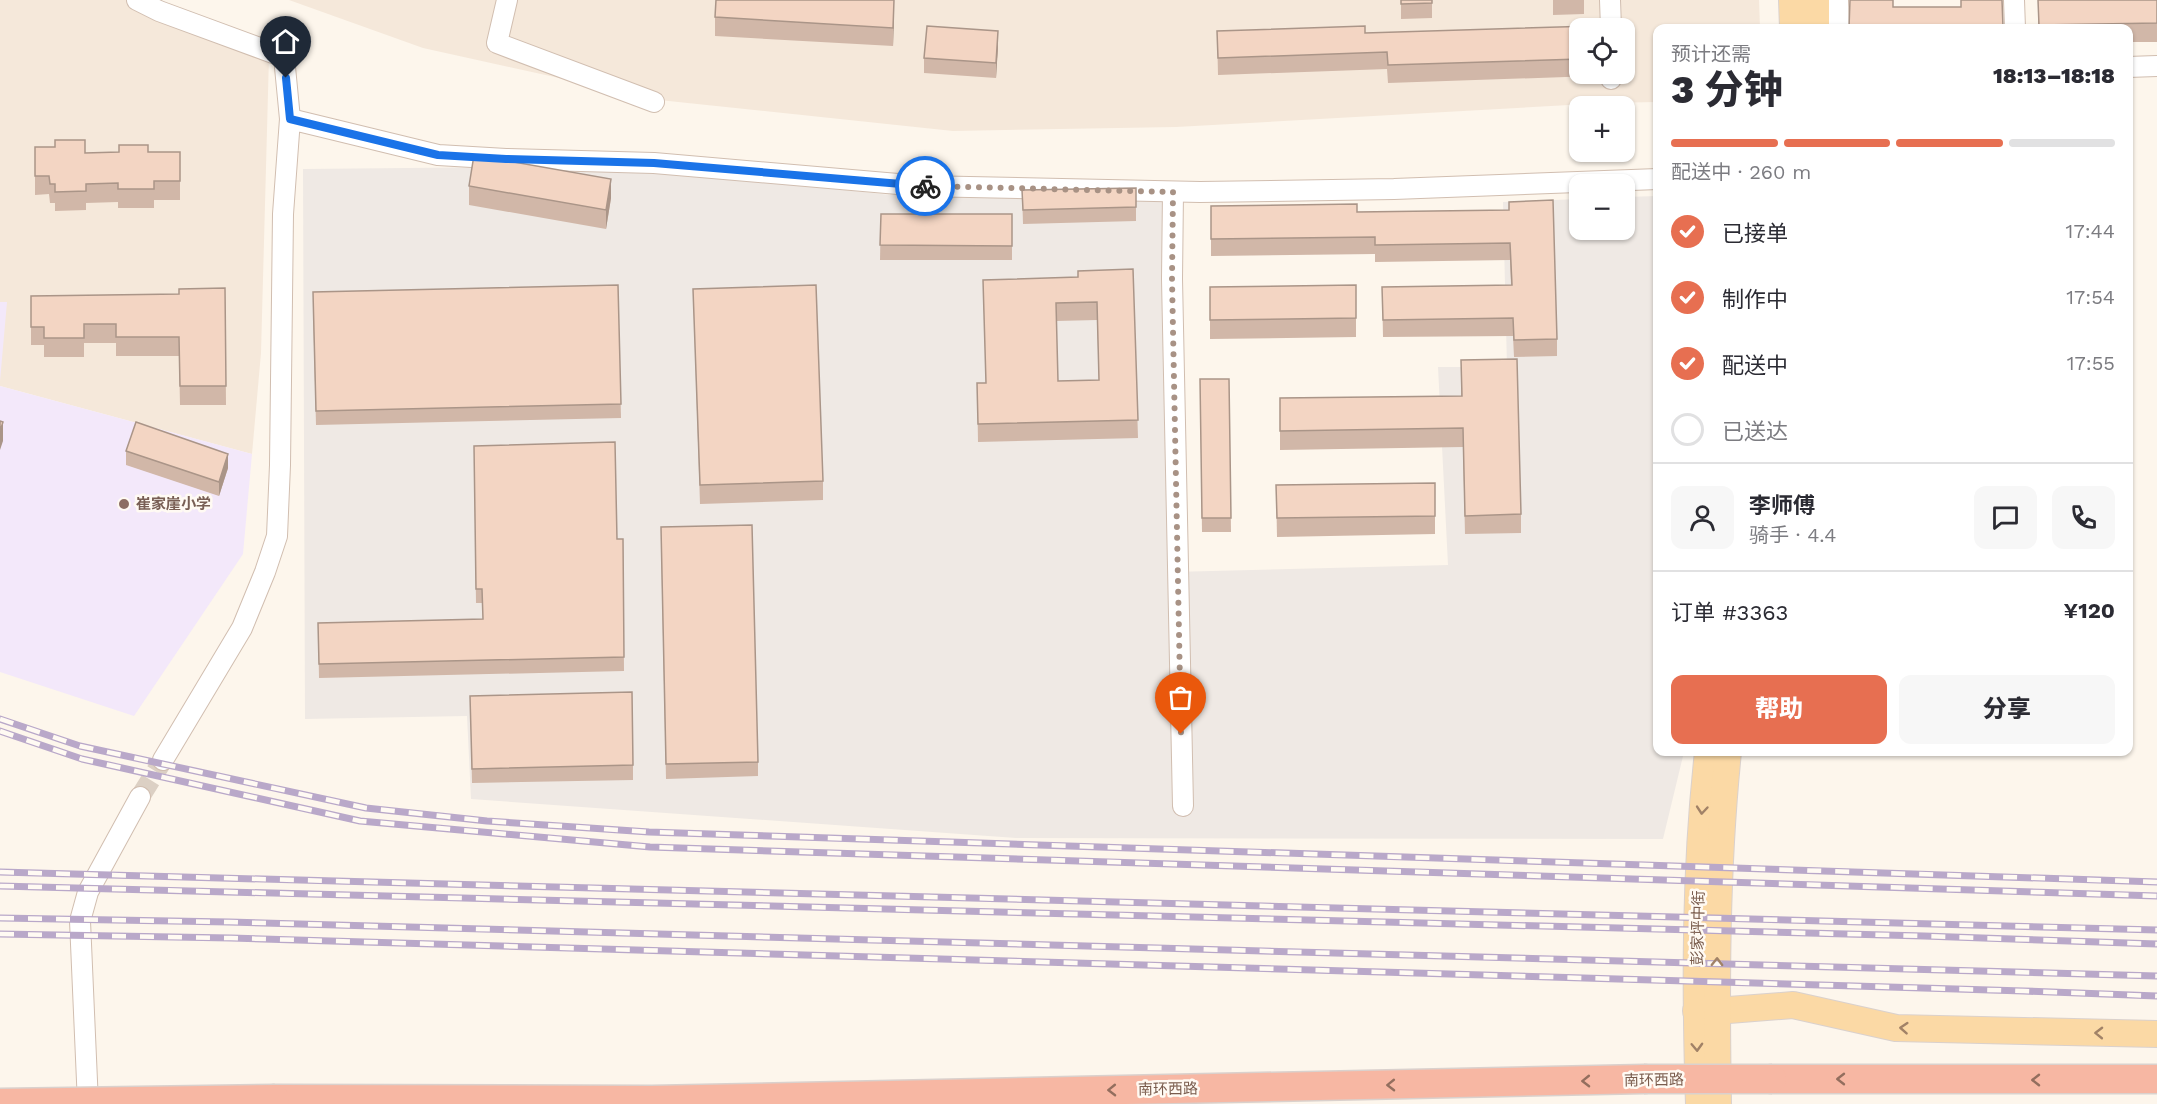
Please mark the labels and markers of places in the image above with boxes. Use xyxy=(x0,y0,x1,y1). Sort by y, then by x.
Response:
pin xyxy=(260,16,311,78)
place label: 崔家崖小学 xyxy=(136,495,211,513)
marker: 崔家崖小学 xyxy=(117,497,131,511)
pin xyxy=(1155,672,1206,734)

